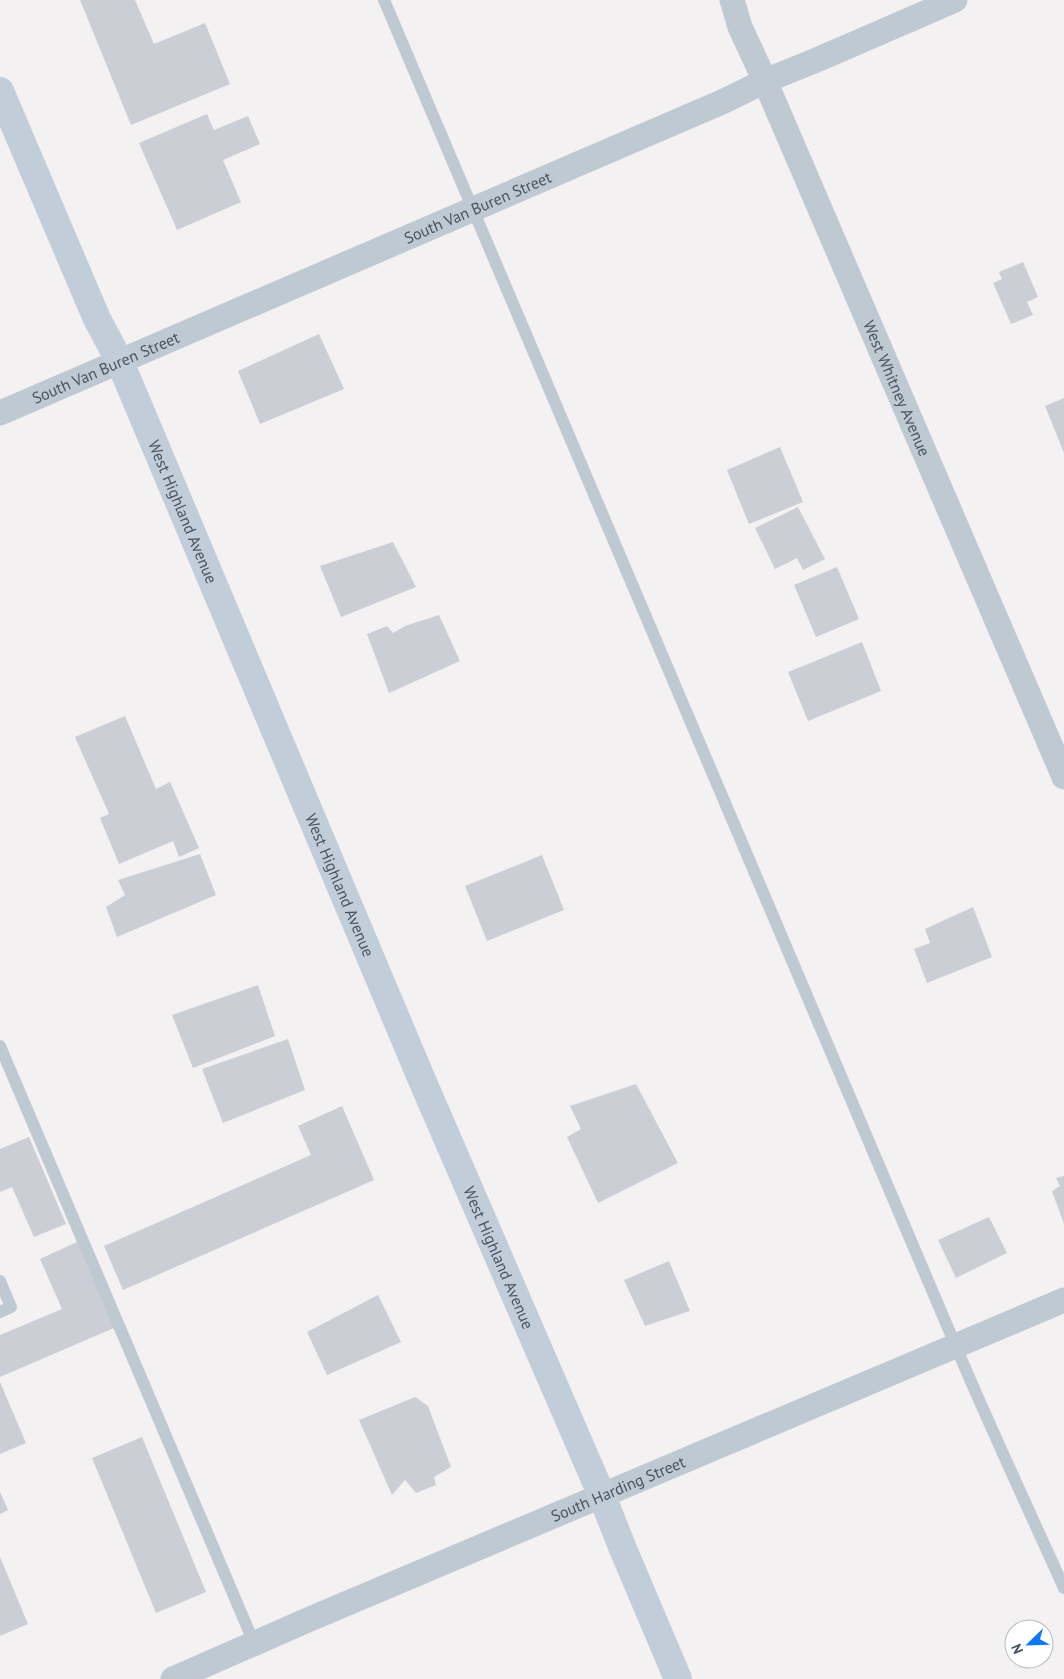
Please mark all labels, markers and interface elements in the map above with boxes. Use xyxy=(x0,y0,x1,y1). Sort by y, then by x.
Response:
street label: South Van Buren Street xyxy=(401,167,555,248)
street label: West Whitney Avenue xyxy=(859,317,935,459)
street label: South Van Buren Street xyxy=(29,327,183,408)
street label: West Highland Avenue xyxy=(144,437,222,586)
street label: West Highland Avenue xyxy=(301,810,379,960)
street label: West Highland Avenue xyxy=(459,1183,538,1332)
street label: South Harding Street xyxy=(548,1451,689,1526)
north arrow xyxy=(1004,1619,1054,1669)
text: N xyxy=(1007,1641,1027,1657)

